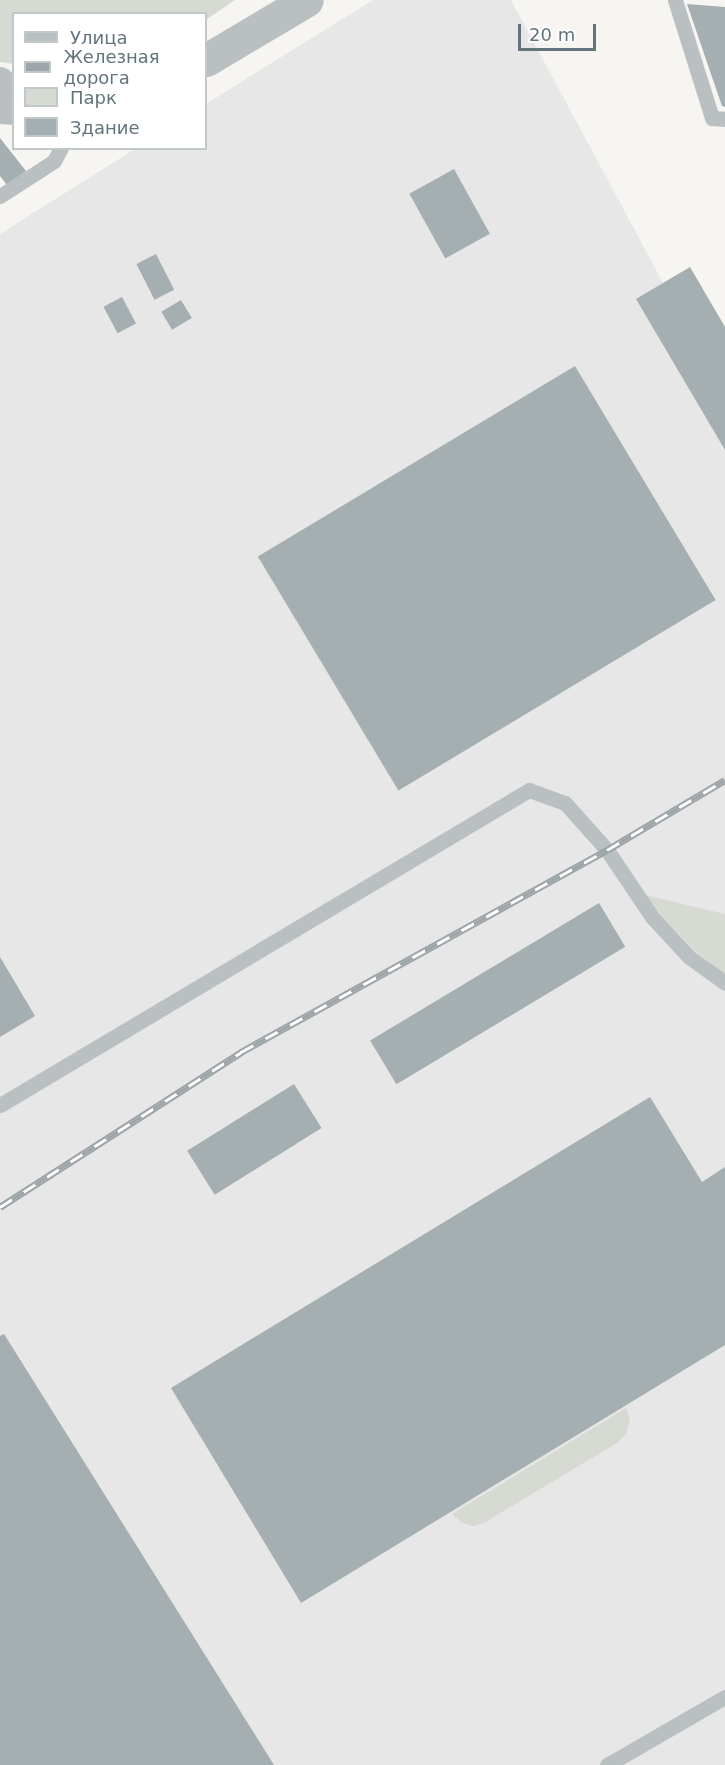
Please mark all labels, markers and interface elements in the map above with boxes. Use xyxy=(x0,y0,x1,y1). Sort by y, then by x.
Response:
legend xyxy=(12,12,207,150)
scale bar xyxy=(521,12,599,50)
text: 20 m xyxy=(529,24,575,45)
text: Улица xyxy=(70,27,127,48)
text: Железная дорога xyxy=(63,46,160,88)
text: Парк xyxy=(70,87,117,108)
text: Здание xyxy=(70,117,140,138)

